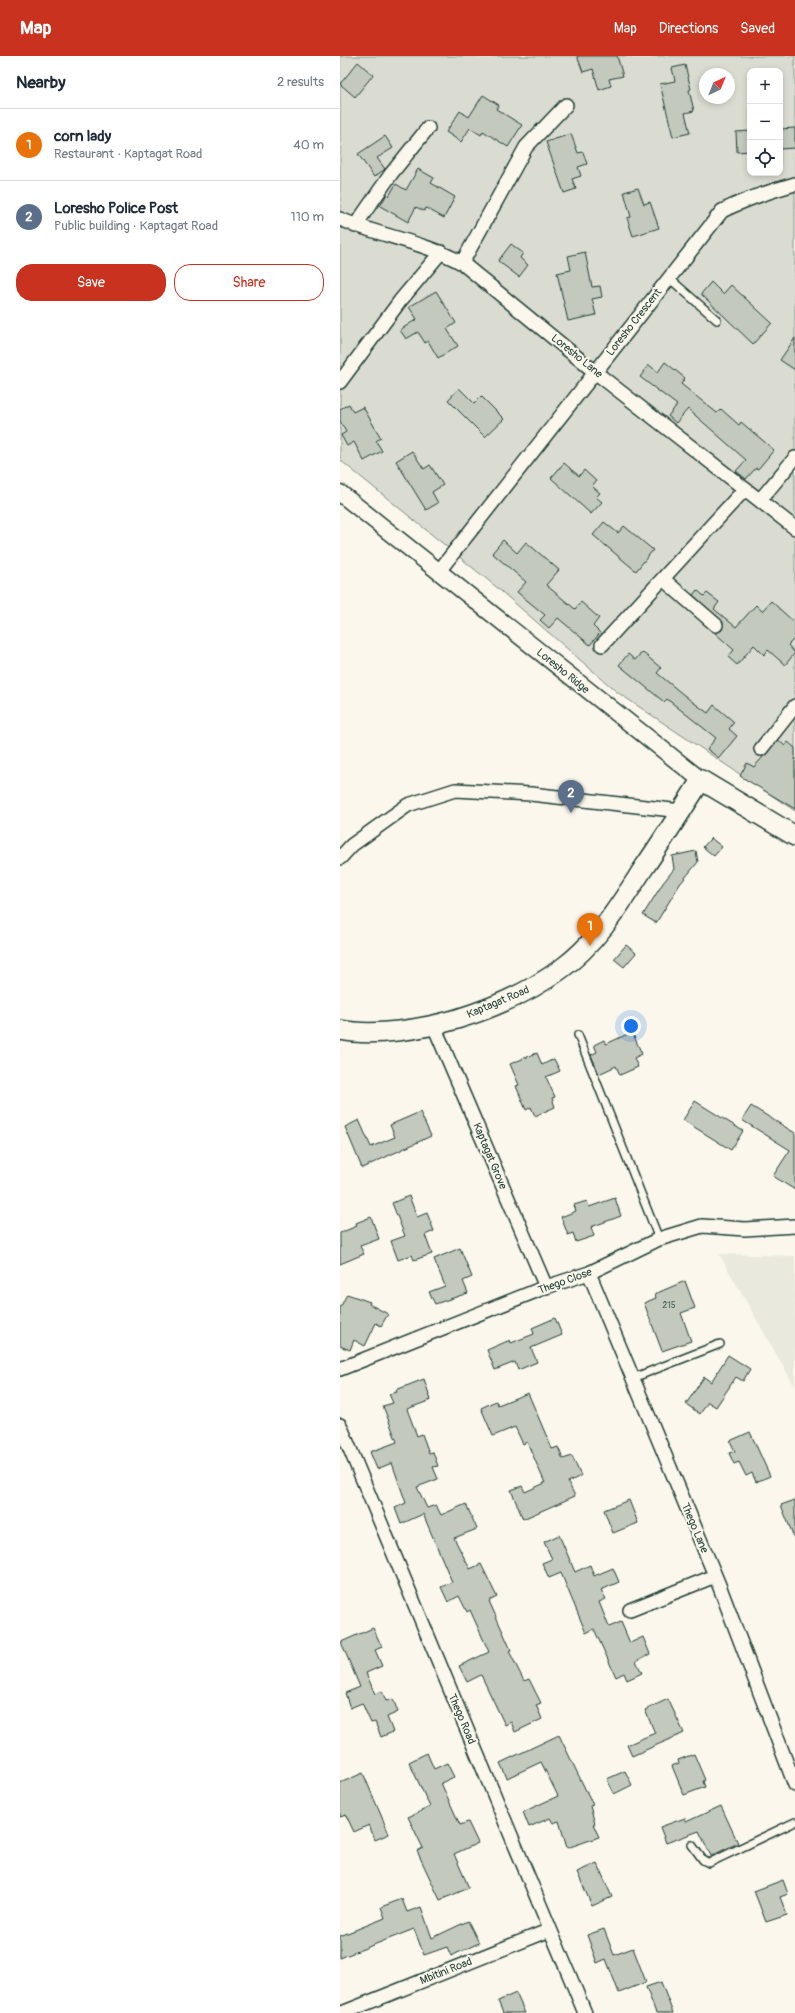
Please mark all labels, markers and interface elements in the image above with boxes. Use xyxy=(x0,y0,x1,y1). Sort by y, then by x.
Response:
text: Map xyxy=(20,16,51,40)
text: Map xyxy=(614,20,637,37)
text: Directions xyxy=(659,20,718,37)
text: Saved xyxy=(740,20,775,37)
north arrow xyxy=(699,68,735,104)
map controls xyxy=(747,68,783,176)
button: + xyxy=(747,68,783,104)
text: Nearby xyxy=(16,72,65,93)
text: 2 results xyxy=(277,74,324,90)
button: − xyxy=(747,104,783,140)
text: corn lady xyxy=(54,127,111,146)
text: 1 xyxy=(26,137,32,153)
text: 40 m xyxy=(293,137,324,153)
button: locate xyxy=(747,140,783,176)
text: Restaurant · Kaptagat Road xyxy=(54,146,202,162)
text: Loresho Police Post xyxy=(54,199,178,218)
text: 2 xyxy=(25,209,33,225)
text: 110 m xyxy=(291,209,324,225)
text: Public building · Kaptagat Road xyxy=(54,218,218,234)
button: Save xyxy=(16,264,166,301)
button: Share xyxy=(174,264,324,301)
street label: Loresho Crescent xyxy=(604,285,665,358)
street label: Loresho Lane xyxy=(549,331,606,381)
street label: Loresho Ridge xyxy=(534,646,592,697)
pin: 2 xyxy=(558,780,584,813)
pin: 1 xyxy=(577,913,603,946)
street label: Kaptagat Road xyxy=(465,983,531,1021)
your location xyxy=(621,1016,641,1036)
street label: Kaptagat Grove xyxy=(470,1121,510,1192)
street label: Thego Close xyxy=(536,1265,594,1297)
house number: 215 xyxy=(662,1300,676,1311)
street label: Thego Lane xyxy=(679,1501,712,1556)
street label: Thego Road xyxy=(446,1692,478,1746)
street label: Mbitini Road xyxy=(418,1955,474,1987)

